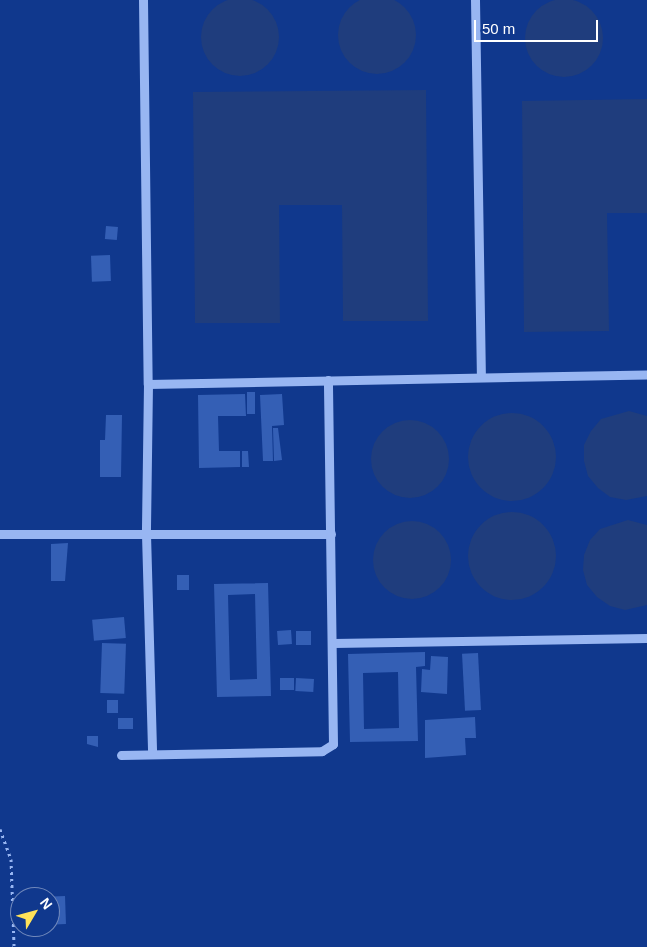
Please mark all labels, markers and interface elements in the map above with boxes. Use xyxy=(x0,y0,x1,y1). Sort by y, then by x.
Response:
scale bar xyxy=(477,10,601,42)
text: 50 m xyxy=(482,20,515,37)
north arrow xyxy=(10,887,60,937)
text: N xyxy=(37,895,56,912)

